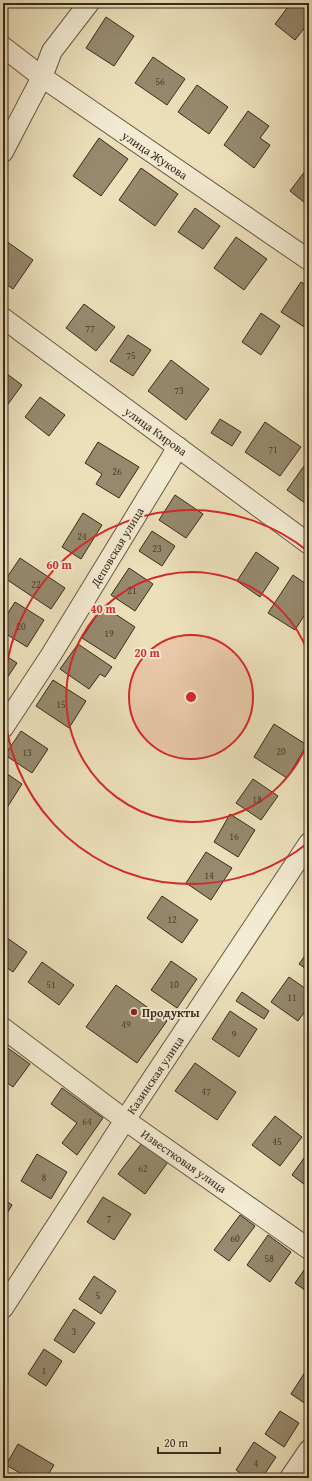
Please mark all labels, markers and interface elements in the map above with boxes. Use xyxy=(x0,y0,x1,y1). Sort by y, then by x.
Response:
house number: 56 xyxy=(155,74,165,89)
street label: улица Жукова xyxy=(118,126,191,183)
house number: 77 xyxy=(85,321,95,336)
house number: 75 xyxy=(126,348,136,363)
house number: 73 xyxy=(174,383,184,398)
street label: улица Кирова xyxy=(120,402,191,460)
house number: 71 xyxy=(268,442,278,457)
house number: 26 xyxy=(112,464,122,479)
street label: Деповская улица xyxy=(86,504,148,591)
house number: 24 xyxy=(77,529,87,544)
house number: 23 xyxy=(152,541,162,556)
text: 60 m xyxy=(46,556,72,573)
house number: 22 xyxy=(31,577,41,592)
house number: 21 xyxy=(127,583,137,598)
text: 40 m xyxy=(90,600,116,617)
house number: 20 xyxy=(16,619,26,634)
house number: 19 xyxy=(104,626,114,641)
text: 20 m xyxy=(134,644,160,661)
centre of rings xyxy=(184,690,198,704)
house number: 15 xyxy=(56,697,66,712)
house number: 20 xyxy=(276,744,286,759)
house number: 13 xyxy=(22,745,32,760)
house number: 18 xyxy=(252,792,262,807)
house number: 16 xyxy=(229,829,239,844)
house number: 14 xyxy=(204,868,214,883)
house number: 12 xyxy=(167,912,177,927)
house number: 51 xyxy=(46,977,56,992)
house number: 10 xyxy=(169,977,179,992)
house number: 11 xyxy=(287,990,297,1005)
place label: Продукты xyxy=(142,1004,200,1021)
marker: Продукты xyxy=(129,1007,139,1017)
house number: 49 xyxy=(121,1017,131,1032)
house number: 9 xyxy=(232,1027,237,1042)
street label: Казинская улица xyxy=(123,1032,188,1117)
house number: 47 xyxy=(201,1084,211,1099)
house number: 64 xyxy=(82,1114,92,1129)
street label: Известковая улица xyxy=(138,1125,230,1197)
house number: 45 xyxy=(272,1134,282,1149)
house number: 62 xyxy=(138,1161,148,1176)
house number: 8 xyxy=(42,1170,47,1185)
house number: 7 xyxy=(107,1211,112,1226)
house number: 60 xyxy=(230,1231,240,1246)
house number: 58 xyxy=(264,1251,274,1266)
house number: 5 xyxy=(96,1288,101,1303)
house number: 3 xyxy=(72,1324,77,1339)
house number: 1 xyxy=(42,1363,47,1378)
scale bar xyxy=(158,1429,220,1455)
text: 20 m xyxy=(164,1434,188,1451)
house number: 4 xyxy=(254,1456,259,1471)

